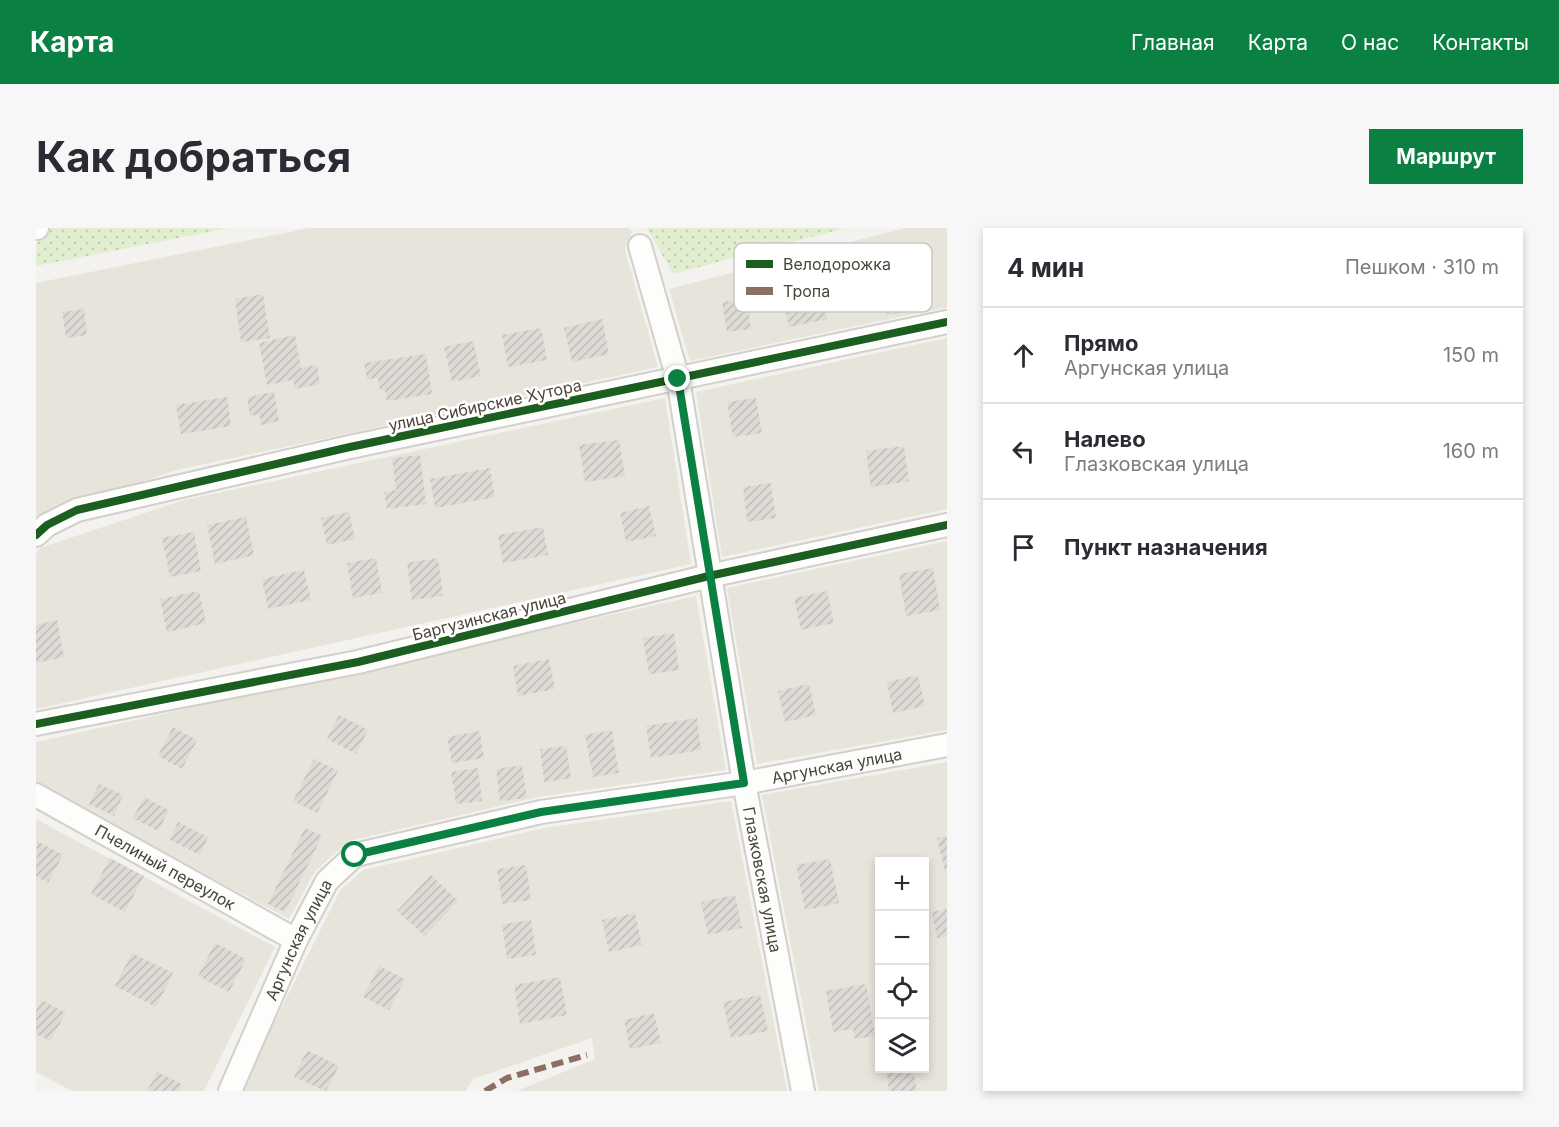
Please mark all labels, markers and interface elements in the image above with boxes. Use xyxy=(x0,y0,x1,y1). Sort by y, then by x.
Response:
text: Карта xyxy=(30,25,114,59)
text: Главная xyxy=(1131,30,1215,55)
text: Карта xyxy=(1248,30,1308,55)
text: О нас xyxy=(1341,30,1399,55)
text: Контакты xyxy=(1432,30,1529,55)
button: Маршрут xyxy=(1369,129,1523,184)
text: Как добраться xyxy=(36,131,351,182)
legend xyxy=(734,243,932,312)
text: 4 мин xyxy=(1007,252,1084,283)
text: Велодорожка xyxy=(783,254,891,274)
text: Пешком · 310 m xyxy=(1345,255,1499,279)
text: Тропа xyxy=(783,281,830,301)
text: Прямо xyxy=(1064,330,1138,356)
icon: ahead xyxy=(1007,339,1040,372)
text: 150 m xyxy=(1443,343,1499,367)
text: Аргунская улица xyxy=(1064,356,1229,380)
route end xyxy=(664,365,690,391)
street label: улица Сибирские Хутора xyxy=(387,375,583,435)
text: Налево xyxy=(1064,426,1146,452)
icon: left xyxy=(1007,435,1040,468)
text: 160 m xyxy=(1443,439,1499,463)
text: Глазковская улица xyxy=(1064,452,1249,476)
icon: arrive xyxy=(1007,531,1040,564)
text: Пункт назначения xyxy=(1064,534,1268,560)
street label: Баргузинская улица xyxy=(410,587,568,645)
street label: Аргунская улица xyxy=(770,744,904,788)
street label: Глазковская улица xyxy=(739,805,786,954)
street label: Пчелиный переулок xyxy=(92,820,239,914)
route start xyxy=(341,841,367,867)
map controls xyxy=(875,857,929,1073)
button: + xyxy=(875,857,929,911)
street label: Аргунская улица xyxy=(261,876,336,1003)
button: − xyxy=(875,911,929,965)
button: locate xyxy=(875,965,929,1019)
button: layers xyxy=(875,1019,929,1073)

